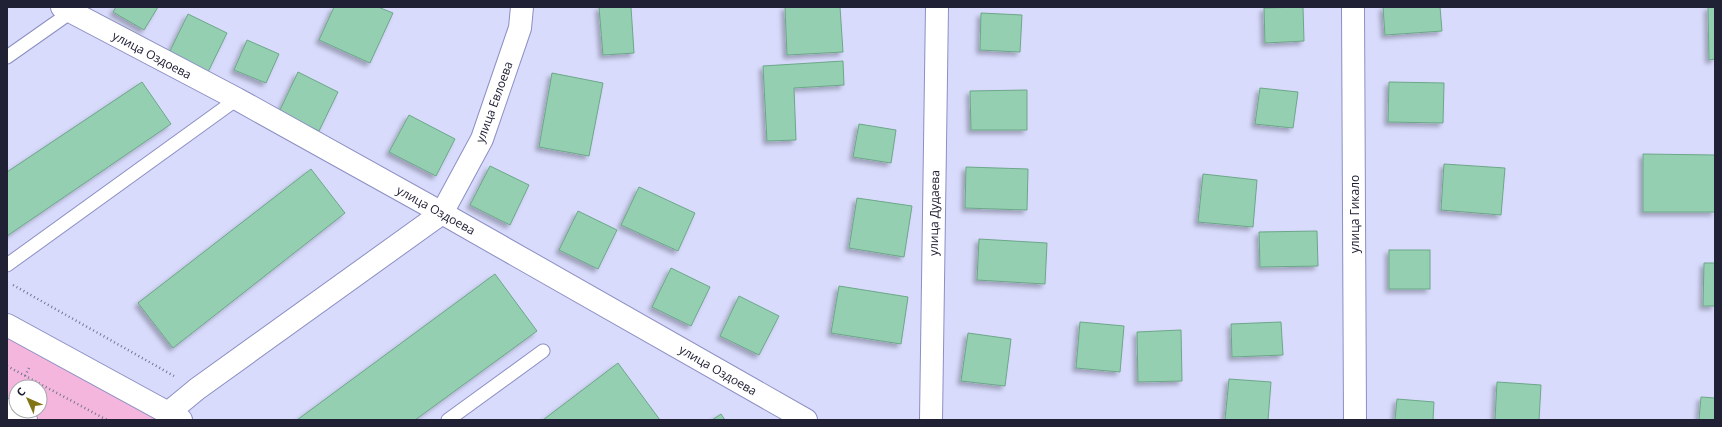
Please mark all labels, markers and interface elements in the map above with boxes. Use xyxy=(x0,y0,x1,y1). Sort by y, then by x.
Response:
street label: улица Оздоева xyxy=(109,27,195,83)
street label: улица Евлоева xyxy=(471,59,517,145)
street label: улица Дудаева xyxy=(925,170,943,256)
street label: улица Гикало xyxy=(1346,175,1363,253)
street label: улица Оздоева xyxy=(394,181,478,239)
street label: улица Оздоева xyxy=(676,341,760,399)
north arrow xyxy=(8,379,48,419)
text: С xyxy=(13,384,28,399)

